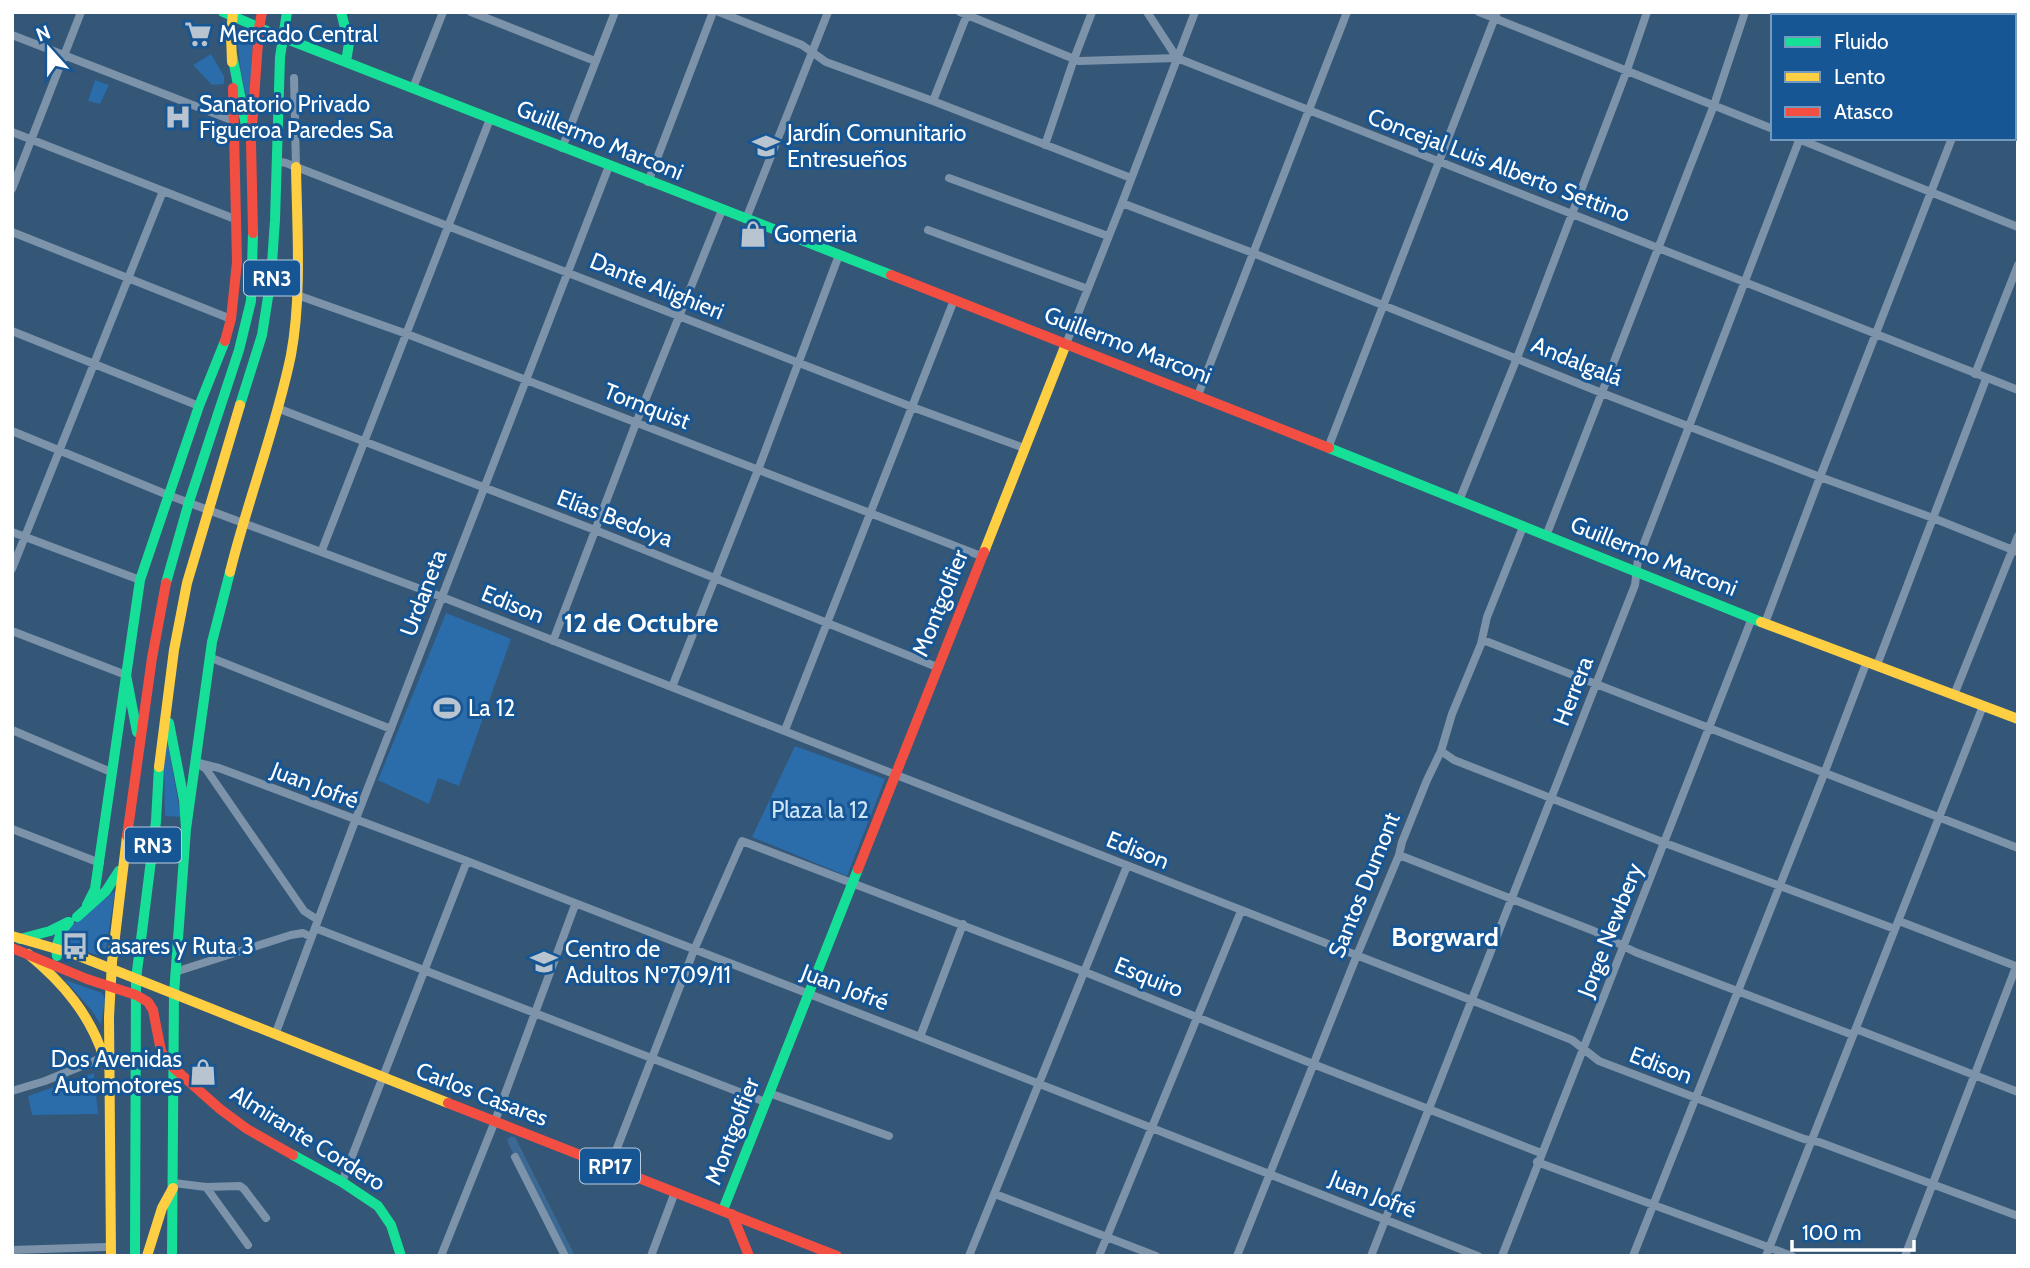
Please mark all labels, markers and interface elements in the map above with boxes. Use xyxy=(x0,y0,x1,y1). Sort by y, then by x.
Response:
north arrow xyxy=(14,14,84,84)
legend xyxy=(1771,14,2016,140)
supermarket icon: Mercado Central xyxy=(183,19,213,49)
text: N xyxy=(33,20,53,47)
place label: Mercado Central xyxy=(219,20,378,48)
text: Fluido xyxy=(1834,29,1889,54)
text: Lento xyxy=(1834,64,1885,89)
place label: Sanatorio Privado Figueroa Paredes Sa xyxy=(199,90,393,144)
street label: Guillermo Marconi xyxy=(513,94,687,186)
text: Atasco xyxy=(1834,99,1893,124)
hospital icon: Sanatorio Privado Figueroa Paredes Sa xyxy=(163,102,193,132)
street label: Concejal Luis Alberto Settino xyxy=(1364,102,1634,228)
place label: Jardín Comunitario Entresueños xyxy=(786,119,966,173)
school or university icon: Jardín Comunitario Entresueños xyxy=(751,131,781,161)
shop icon: Gomeria xyxy=(738,219,768,249)
place label: Gomeria xyxy=(774,220,857,248)
street label: Dante Alighieri xyxy=(586,246,728,326)
road number: RN3 xyxy=(244,260,300,296)
street label: Guillermo Marconi xyxy=(1040,300,1216,390)
street label: Andalgalá xyxy=(1528,330,1626,392)
street label: Tornquist xyxy=(600,377,694,435)
street label: Elías Bedoya xyxy=(553,483,677,553)
street label: Guillermo Marconi xyxy=(1567,510,1741,602)
street label: Montgolfier xyxy=(906,545,974,660)
street label: Urdaneta xyxy=(394,546,452,640)
street label: Edison xyxy=(478,579,548,629)
district label: 12 de Octubre xyxy=(564,607,718,639)
street label: Herrera xyxy=(1547,652,1599,730)
sports icon: La 12 xyxy=(432,693,462,723)
place label: La 12 xyxy=(468,694,515,722)
street label: Juan Jofré xyxy=(266,755,363,814)
park label: Plaza la 12 xyxy=(771,796,869,824)
street label: Santos Dumont xyxy=(1322,808,1406,962)
street label: Edison xyxy=(1103,825,1173,875)
road number: RN3 xyxy=(125,828,181,862)
street label: Jorge Newbery xyxy=(1571,859,1649,1002)
district label: Borgward xyxy=(1391,921,1499,953)
bus stop icon: Casares y Ruta 3 xyxy=(60,931,90,961)
place label: Casares y Ruta 3 xyxy=(96,932,254,960)
place label: Centro de Adultos Nº709/11 xyxy=(565,935,731,989)
school or university icon: Centro de Adultos Nº709/11 xyxy=(529,947,559,977)
street label: Esquiro xyxy=(1111,951,1187,1003)
street label: Juan Jofré xyxy=(796,957,893,1016)
street label: Edison xyxy=(1626,1040,1696,1090)
place label: Dos Avenidas Automotores xyxy=(51,1045,182,1099)
street label: Carlos Casares xyxy=(412,1056,552,1132)
shop icon: Dos Avenidas Automotores xyxy=(188,1057,218,1087)
street label: Montgolfier xyxy=(699,1073,765,1189)
street label: Almirante Cordero xyxy=(225,1079,391,1197)
road number: RP17 xyxy=(580,1148,640,1184)
street label: Juan Jofré xyxy=(1325,1164,1421,1224)
scale bar xyxy=(1792,1208,1914,1252)
text: 100 m xyxy=(1802,1220,1861,1245)

